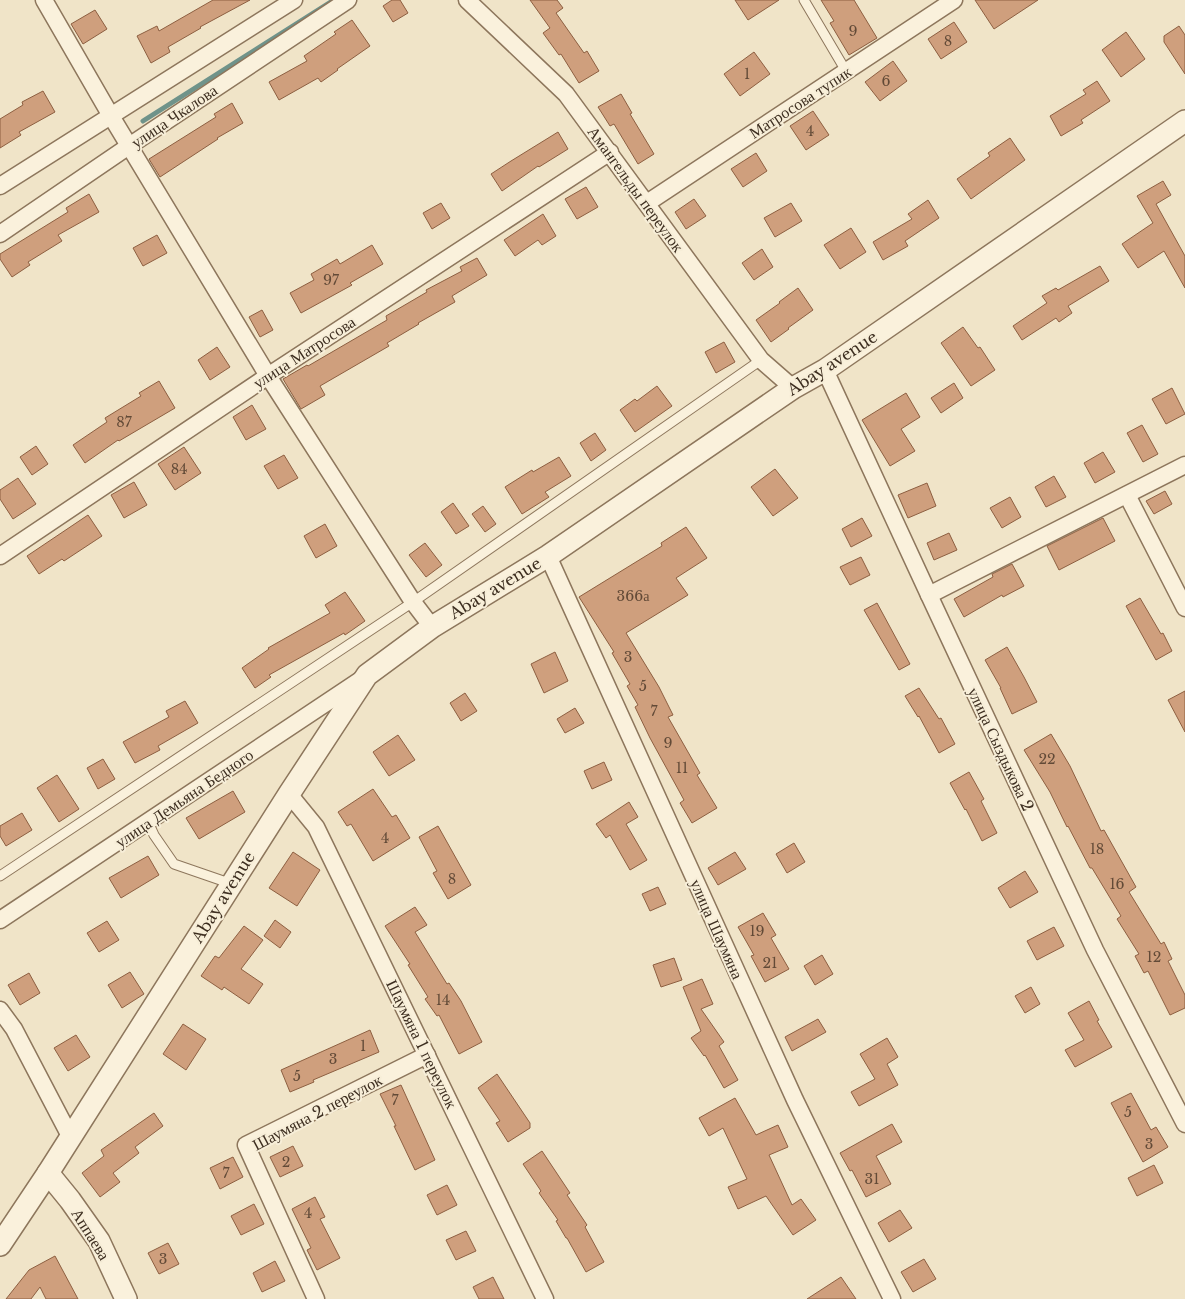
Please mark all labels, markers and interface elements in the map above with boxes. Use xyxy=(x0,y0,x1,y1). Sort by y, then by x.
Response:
house number: 9 xyxy=(848,22,858,40)
house number: 8 xyxy=(944,32,952,50)
street label: Матросова тупик xyxy=(745,61,855,143)
house number: 1 xyxy=(744,65,750,83)
house number: 6 xyxy=(881,72,891,90)
street label: улица Чкалова xyxy=(127,80,221,152)
street label: Амангельды переулок xyxy=(584,122,689,256)
house number: 4 xyxy=(806,122,814,140)
house number: 97 xyxy=(323,271,340,289)
street label: улица Матросова xyxy=(249,311,359,393)
street label: Abay avenue xyxy=(782,326,881,400)
house number: 87 xyxy=(116,413,133,431)
house number: 84 xyxy=(171,460,187,478)
street label: Abay avenue xyxy=(445,553,545,624)
house number: 366а xyxy=(617,587,650,605)
house number: 3 xyxy=(624,648,632,666)
house number: 5 xyxy=(639,677,647,695)
street label: улица Сыздыкова 2 xyxy=(964,684,1038,814)
house number: 7 xyxy=(650,702,658,720)
house number: 9 xyxy=(663,734,673,752)
street label: улица Демьяна Бедного xyxy=(111,744,257,852)
house number: 22 xyxy=(1038,750,1056,768)
house number: 11 xyxy=(676,759,688,777)
house number: 4 xyxy=(381,829,389,847)
house number: 18 xyxy=(1090,840,1104,858)
street label: Abay avenue xyxy=(187,848,259,947)
house number: 8 xyxy=(448,870,456,888)
house number: 16 xyxy=(1109,875,1125,893)
street label: улица Шаумяна xyxy=(686,876,748,982)
house number: 19 xyxy=(749,922,765,940)
house number: 12 xyxy=(1147,948,1161,966)
house number: 21 xyxy=(763,954,777,972)
street label: Шаумяна 1 переулок xyxy=(382,976,462,1112)
house number: 14 xyxy=(436,991,450,1009)
house number: 1 xyxy=(360,1037,366,1055)
house number: 3 xyxy=(329,1050,337,1068)
house number: 5 xyxy=(293,1067,301,1085)
street label: Шаумяна 2 переулок xyxy=(249,1069,385,1155)
house number: 7 xyxy=(391,1091,399,1109)
house number: 5 xyxy=(1124,1103,1132,1121)
house number: 3 xyxy=(1145,1135,1153,1153)
house number: 2 xyxy=(282,1153,290,1171)
house number: 7 xyxy=(222,1164,230,1182)
house number: 31 xyxy=(865,1170,879,1188)
street label: Аппаева xyxy=(67,1204,115,1264)
house number: 4 xyxy=(304,1204,312,1222)
house number: 3 xyxy=(159,1250,167,1268)

